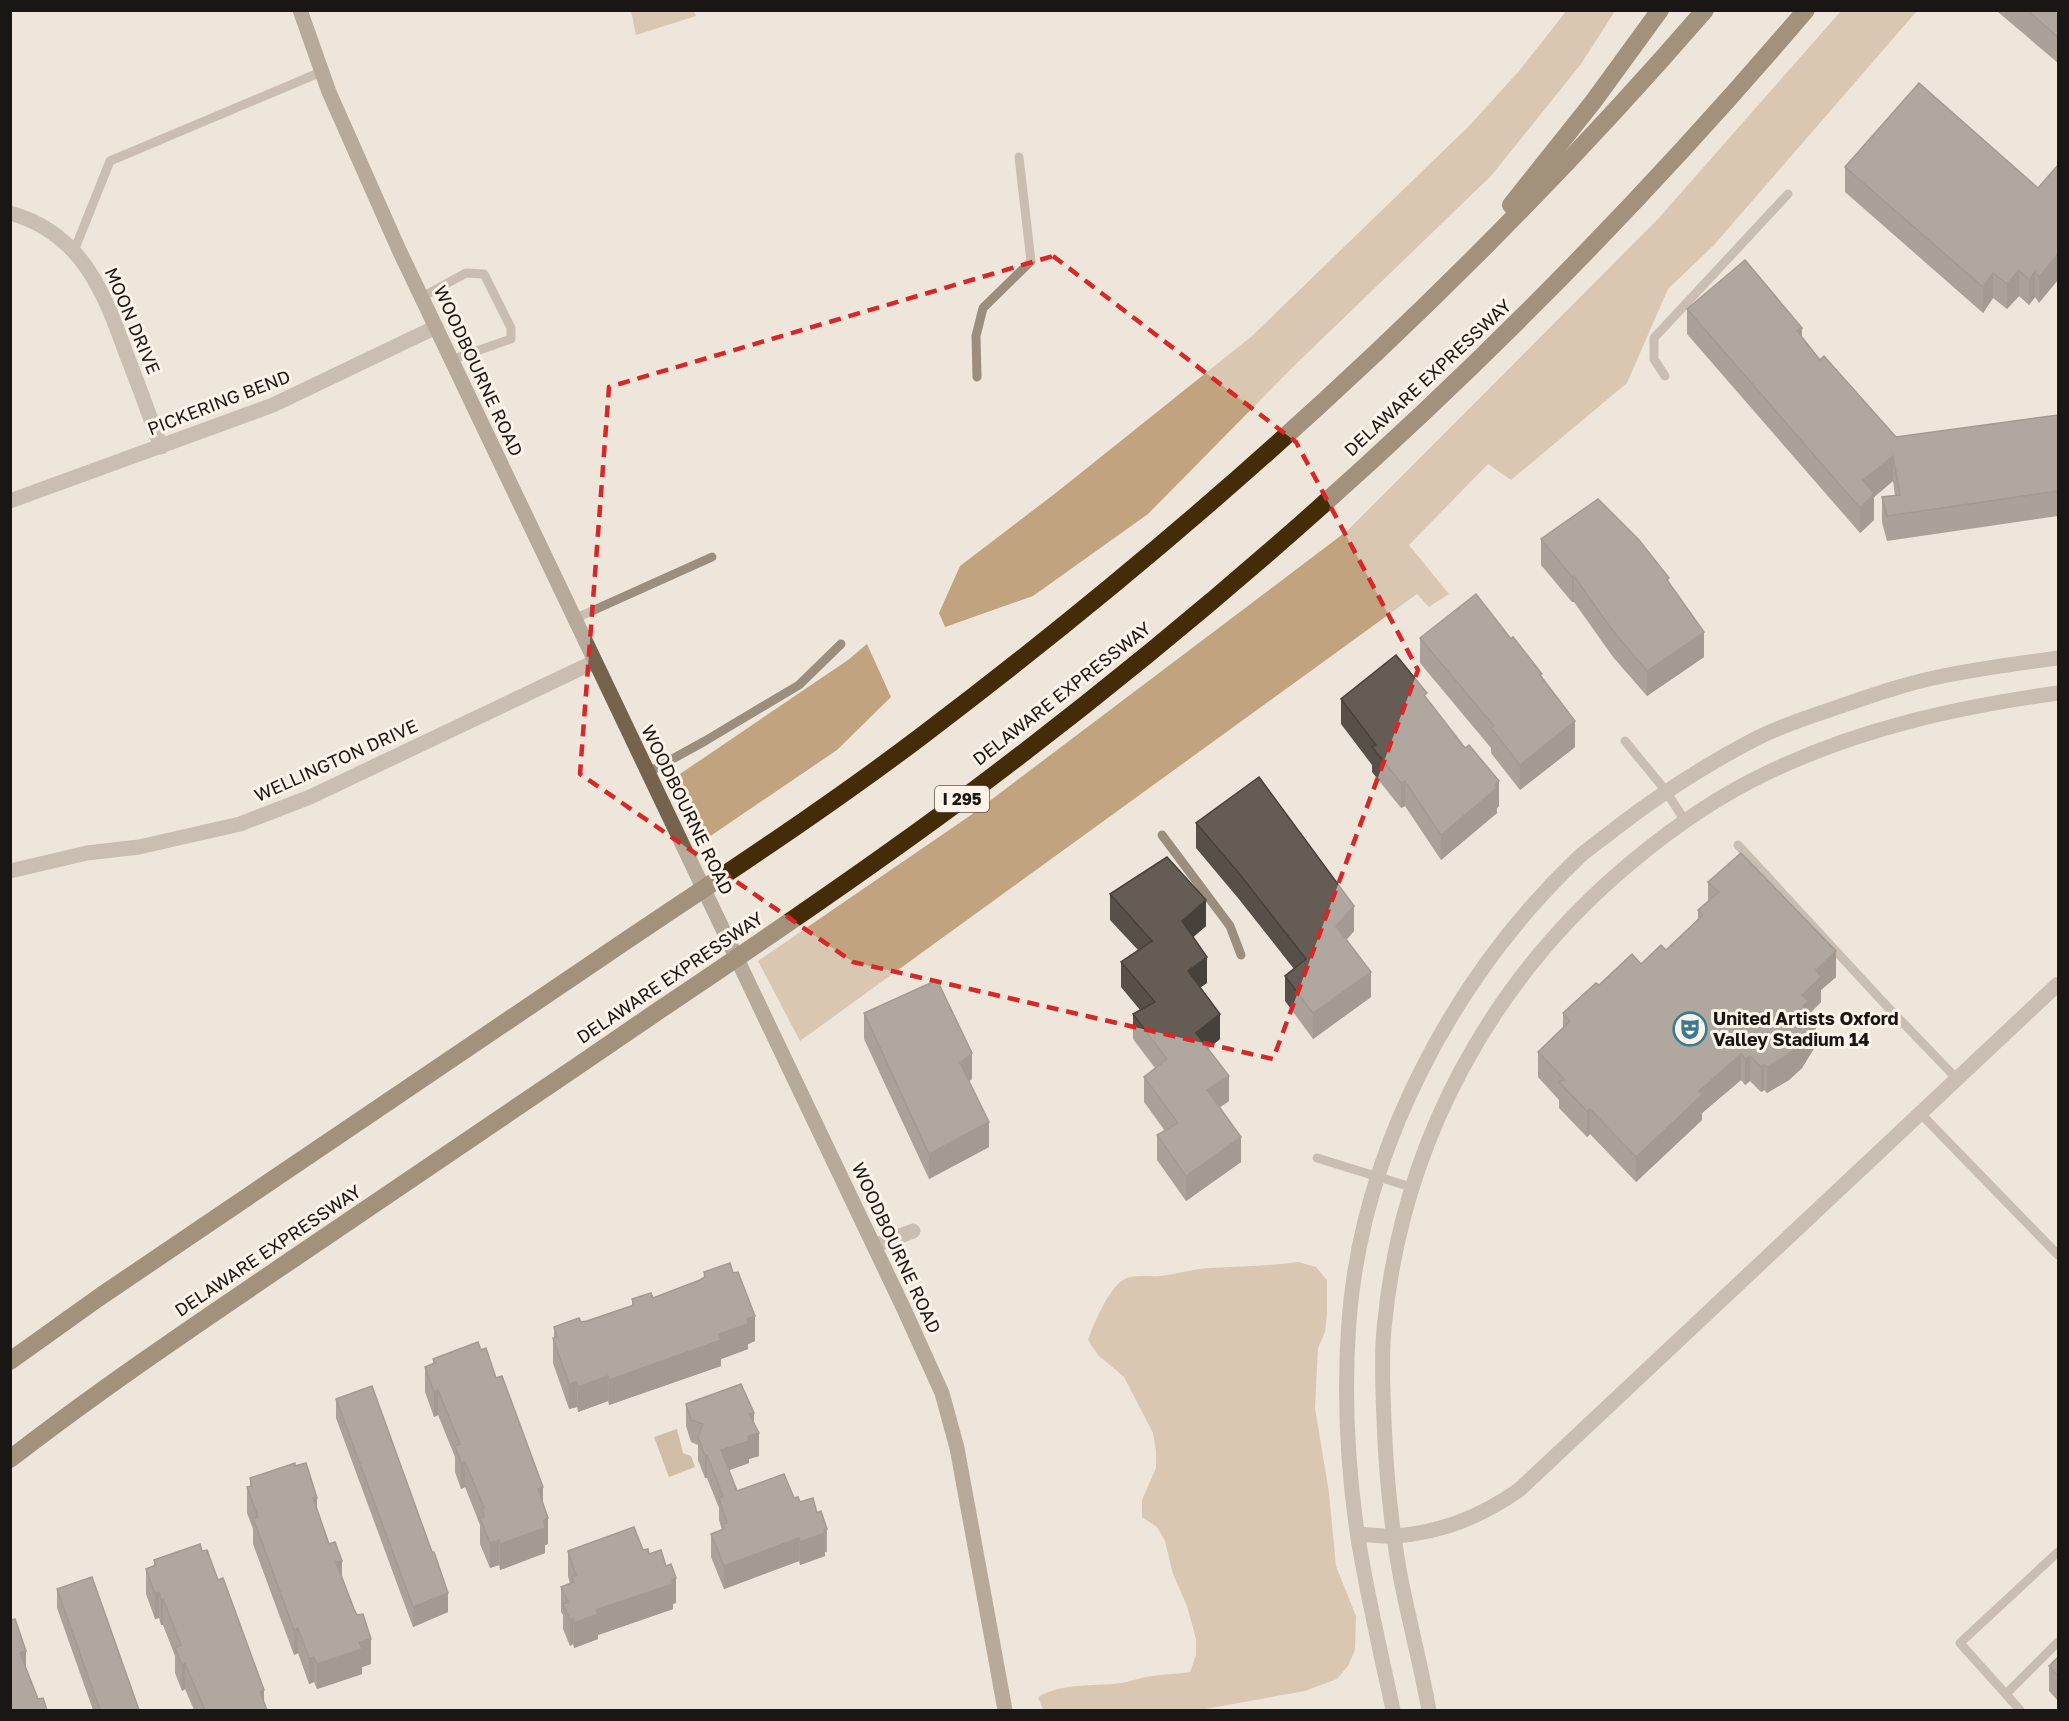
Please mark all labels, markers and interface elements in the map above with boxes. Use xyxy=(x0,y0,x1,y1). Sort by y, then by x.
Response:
street label: MOON DRIVE xyxy=(101,264,165,377)
street label: WOODBOURNE ROAD xyxy=(430,282,528,460)
street label: DELAWARE EXPRESSWAY xyxy=(1339,294,1516,460)
street label: PICKERING BEND xyxy=(144,365,293,439)
street label: DELAWARE EXPRESSWAY xyxy=(968,617,1155,770)
street label: WELLINGTON DRIVE xyxy=(251,714,421,806)
street label: WOODBOURNE ROAD xyxy=(637,721,739,898)
road number: I 295 xyxy=(935,786,989,812)
street label: DELAWARE EXPRESSWAY xyxy=(572,906,767,1048)
place label: United Artists Oxford Valley Stadium 14 xyxy=(1713,1007,1899,1050)
theatre icon: United Artists Oxford Valley Stadium 14 xyxy=(1672,1011,1708,1047)
street label: WOODBOURNE ROAD xyxy=(848,1159,946,1337)
street label: DELAWARE EXPRESSWAY xyxy=(170,1179,365,1321)

